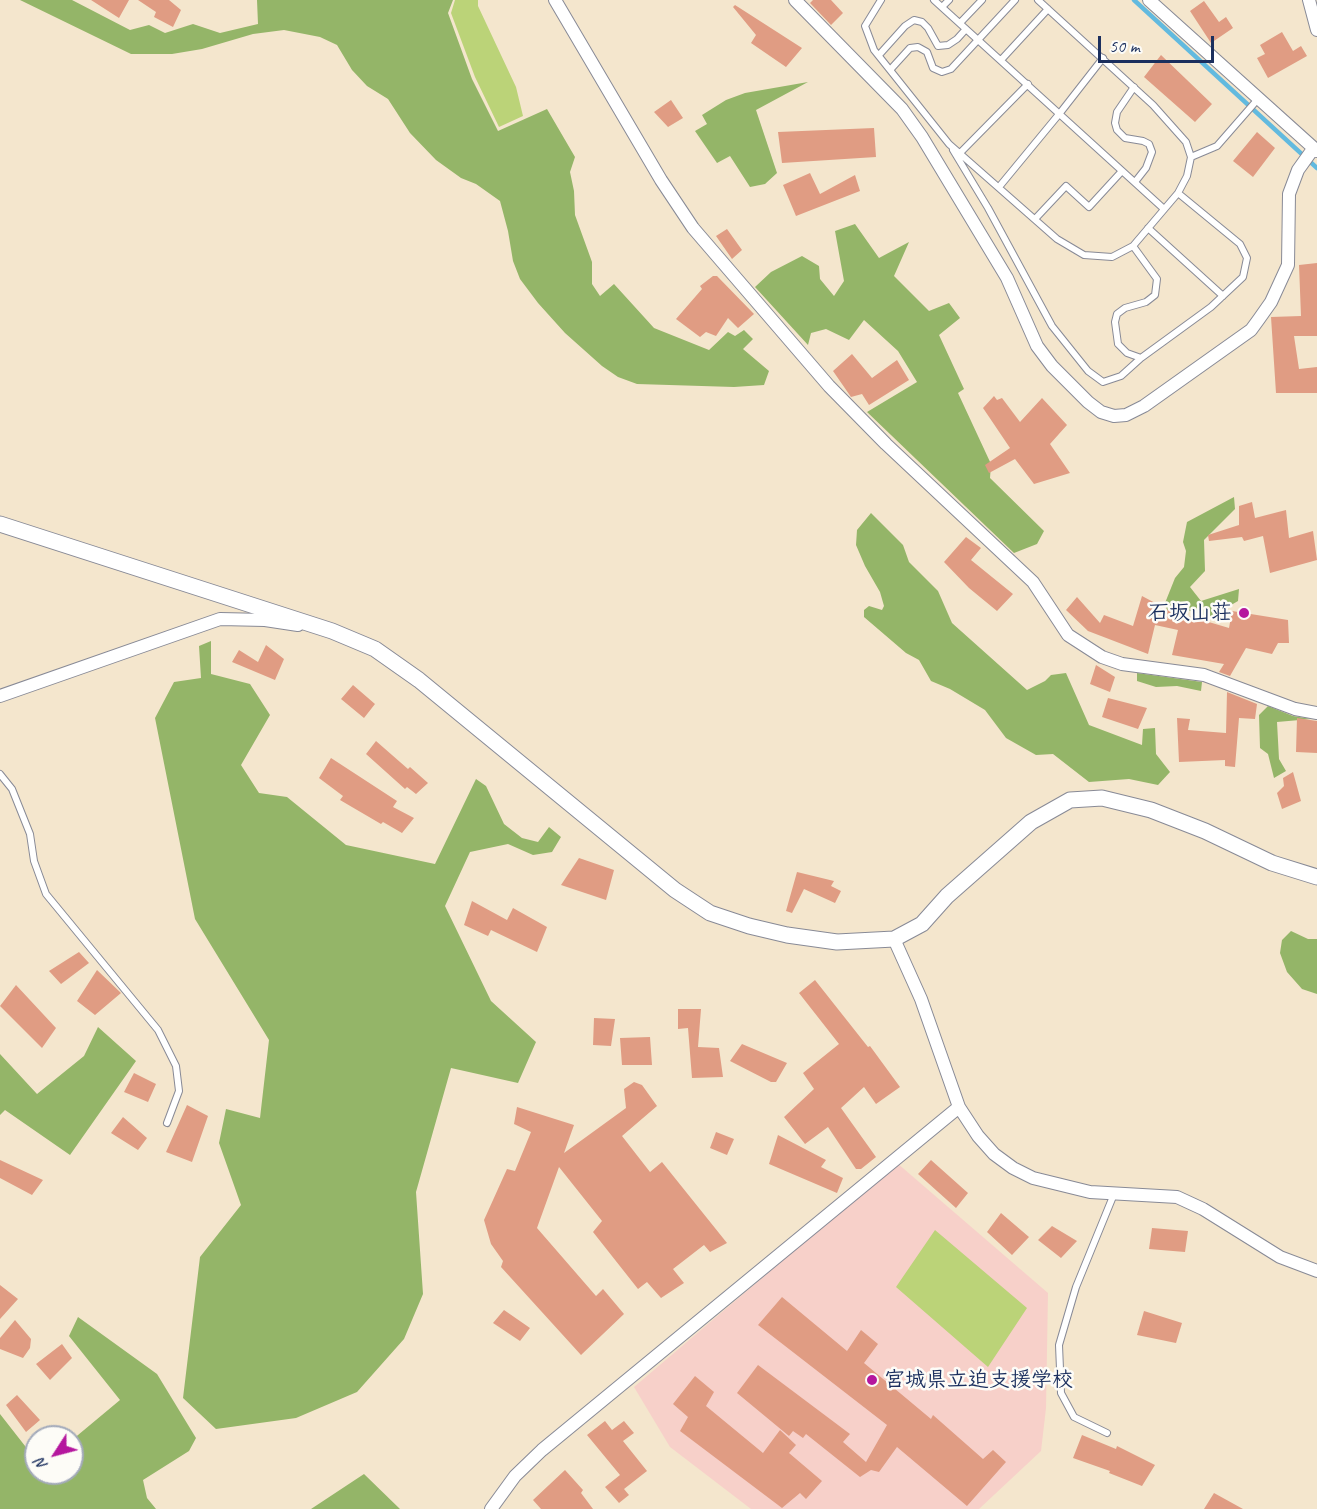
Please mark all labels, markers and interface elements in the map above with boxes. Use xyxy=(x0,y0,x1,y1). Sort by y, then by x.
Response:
scale bar xyxy=(1101,24,1216,62)
text: 50 m xyxy=(1109,35,1140,57)
place label: 石坂山荘 xyxy=(1148,600,1232,626)
marker: 石坂山荘 xyxy=(1237,606,1251,620)
place label: 宮城県立迫支援学校 xyxy=(884,1367,1073,1393)
marker: 宮城県立迫支援学校 xyxy=(865,1373,879,1387)
north arrow xyxy=(24,1425,84,1485)
text: N xyxy=(30,1455,52,1474)

